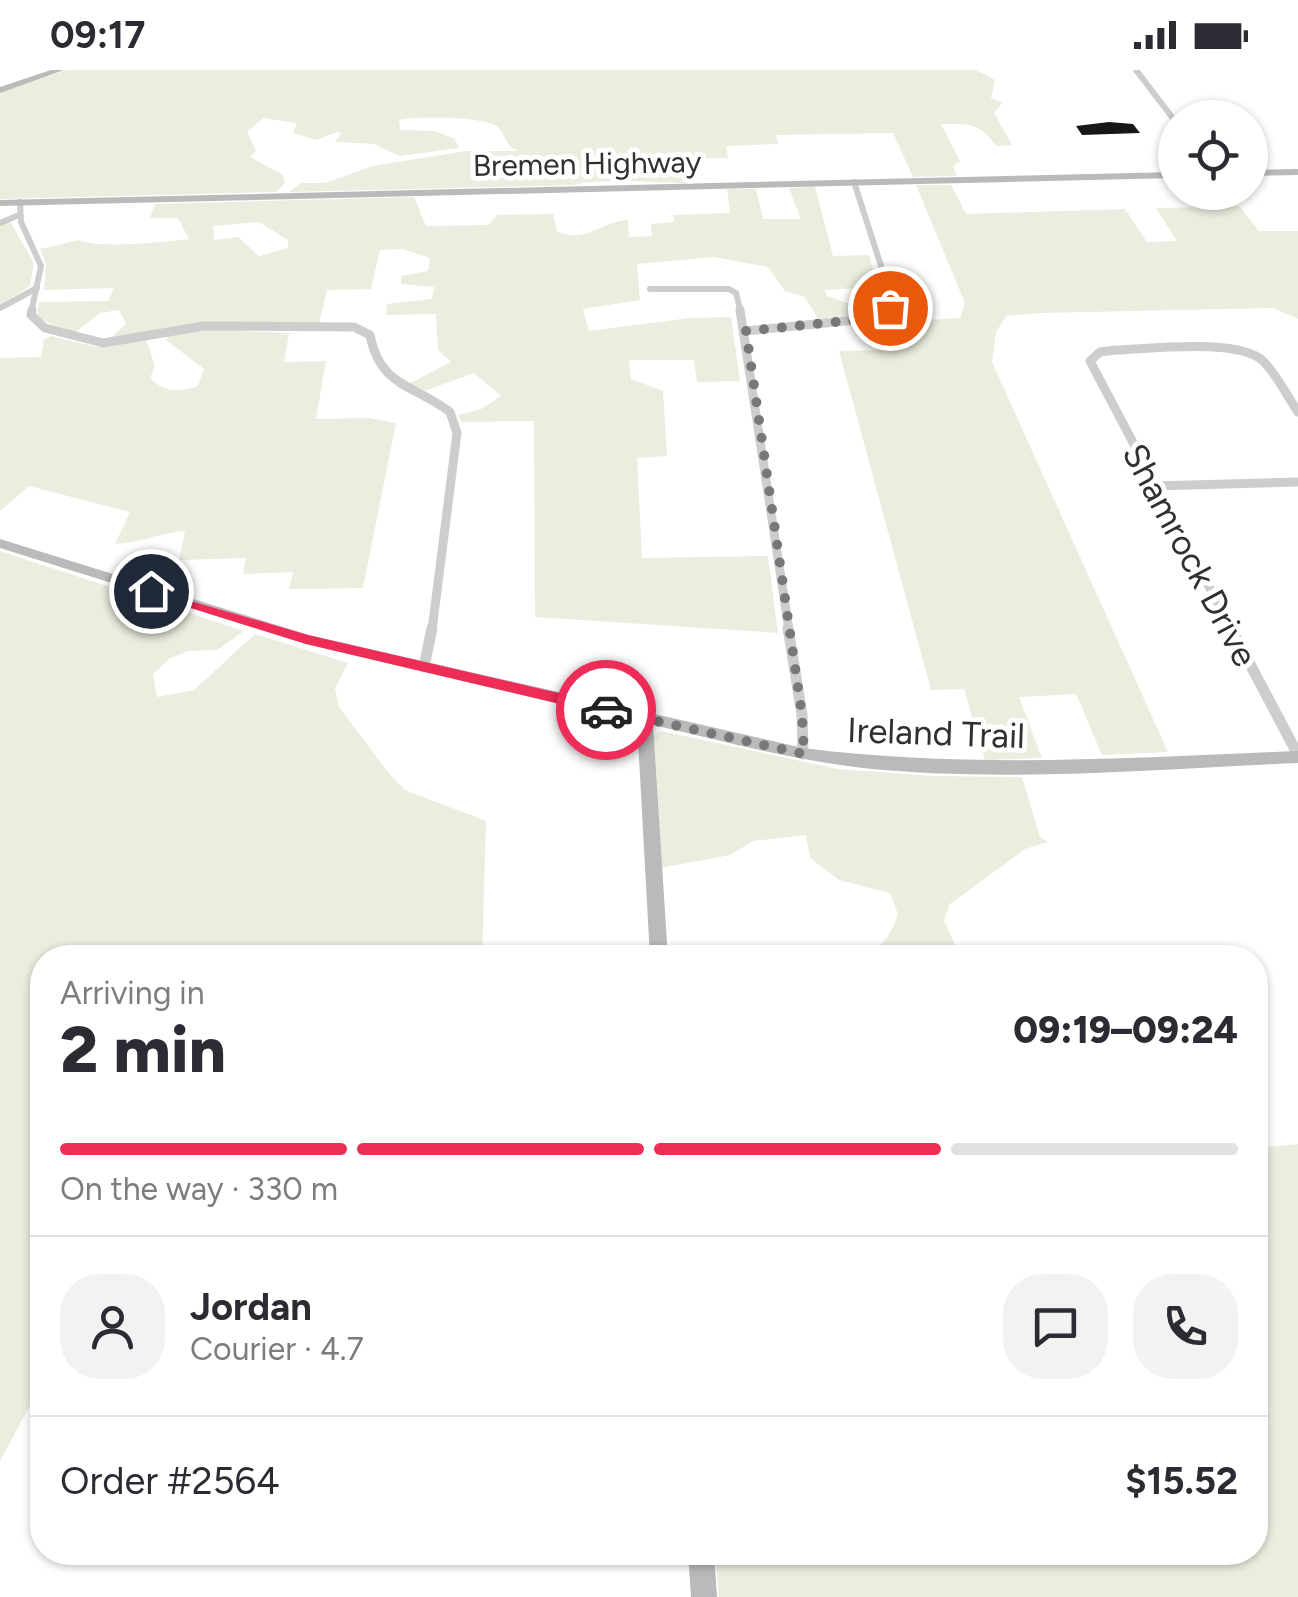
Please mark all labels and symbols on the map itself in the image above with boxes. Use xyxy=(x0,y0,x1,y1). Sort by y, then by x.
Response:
street label: Bremen Highway xyxy=(472,143,702,184)
pin xyxy=(848,266,933,351)
street label: Shamrock Drive xyxy=(1114,436,1266,674)
pin xyxy=(109,549,194,634)
courier xyxy=(556,660,656,760)
street label: Ireland Trail xyxy=(846,709,1026,757)

